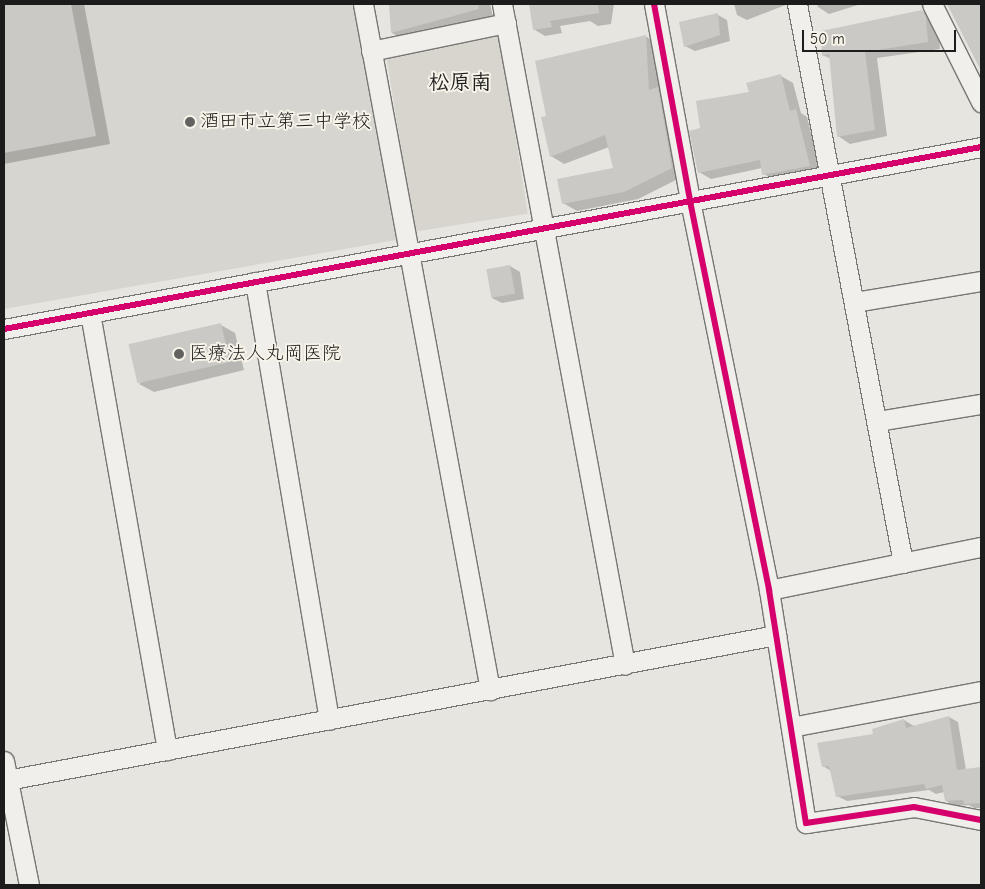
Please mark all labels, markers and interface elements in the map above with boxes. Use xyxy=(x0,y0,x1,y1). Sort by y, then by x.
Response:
scale bar xyxy=(805,20,959,52)
text: 50 m xyxy=(810,30,845,48)
district label: 松原南 xyxy=(429,69,491,95)
place label: 酒田市立第三中学校 xyxy=(200,111,371,133)
marker: 酒田市立第三中学校 xyxy=(184,116,196,128)
place label: 医療法人丸岡医院 xyxy=(189,343,341,365)
marker: 医療法人丸岡医院 xyxy=(173,348,185,360)

